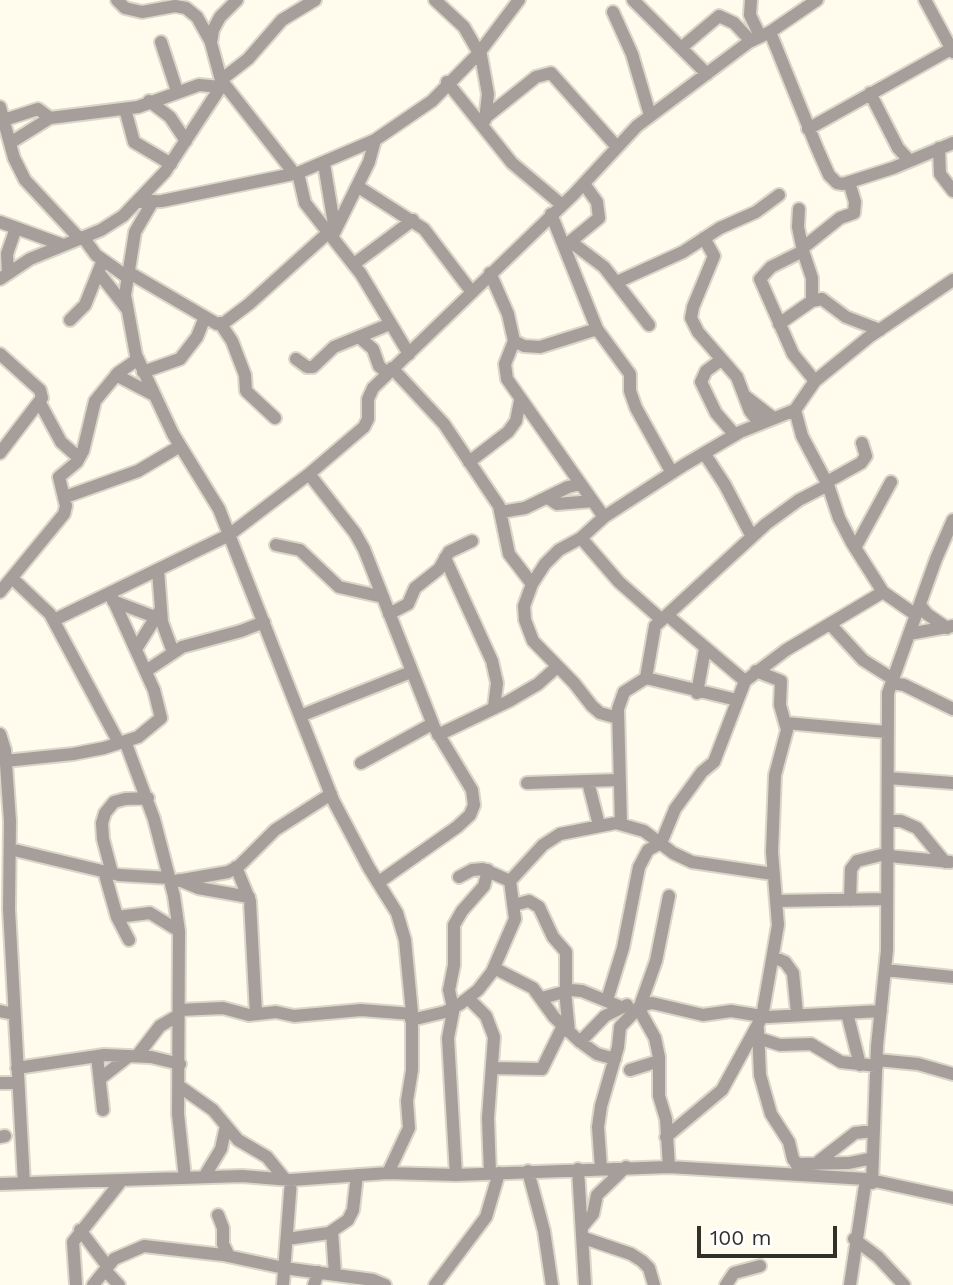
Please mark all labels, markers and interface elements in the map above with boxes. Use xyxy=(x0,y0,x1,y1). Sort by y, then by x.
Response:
scale bar xyxy=(701,1212,841,1256)
text: 100 m xyxy=(710,1225,772,1250)

